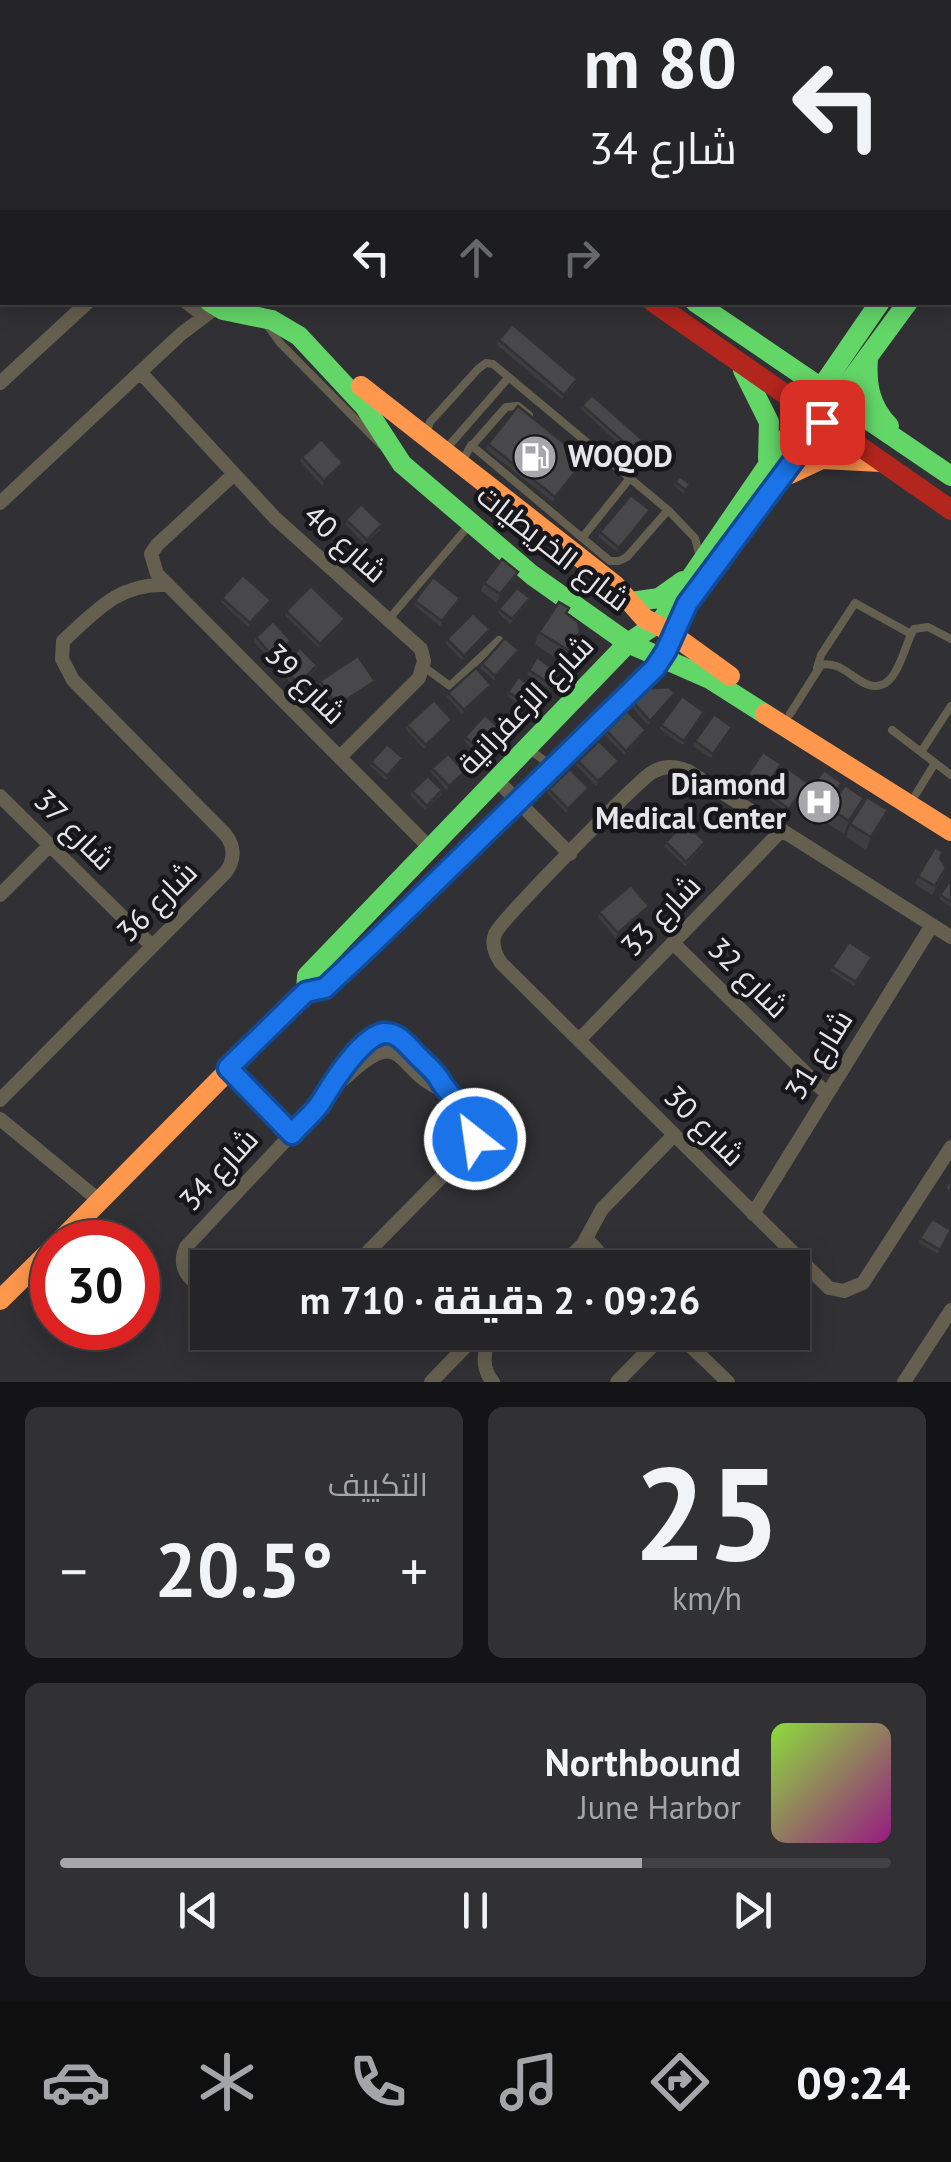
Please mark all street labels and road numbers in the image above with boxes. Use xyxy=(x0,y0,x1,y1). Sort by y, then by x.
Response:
street label: شارع الخريطيات xyxy=(468,475,638,620)
street label: شارع 40 xyxy=(295,495,396,592)
street label: شارع الزعفرانية xyxy=(449,626,603,783)
street label: شارع 39 xyxy=(256,634,355,733)
street label: شارع 37 xyxy=(25,780,124,879)
street label: شارع 36 xyxy=(107,852,206,951)
street label: شارع 33 xyxy=(612,866,710,965)
street label: شارع 32 xyxy=(699,928,798,1027)
street label: شارع 31 xyxy=(775,1002,862,1108)
street label: شارع 30 xyxy=(655,1076,754,1175)
street label: شارع 34 xyxy=(170,1120,267,1220)

